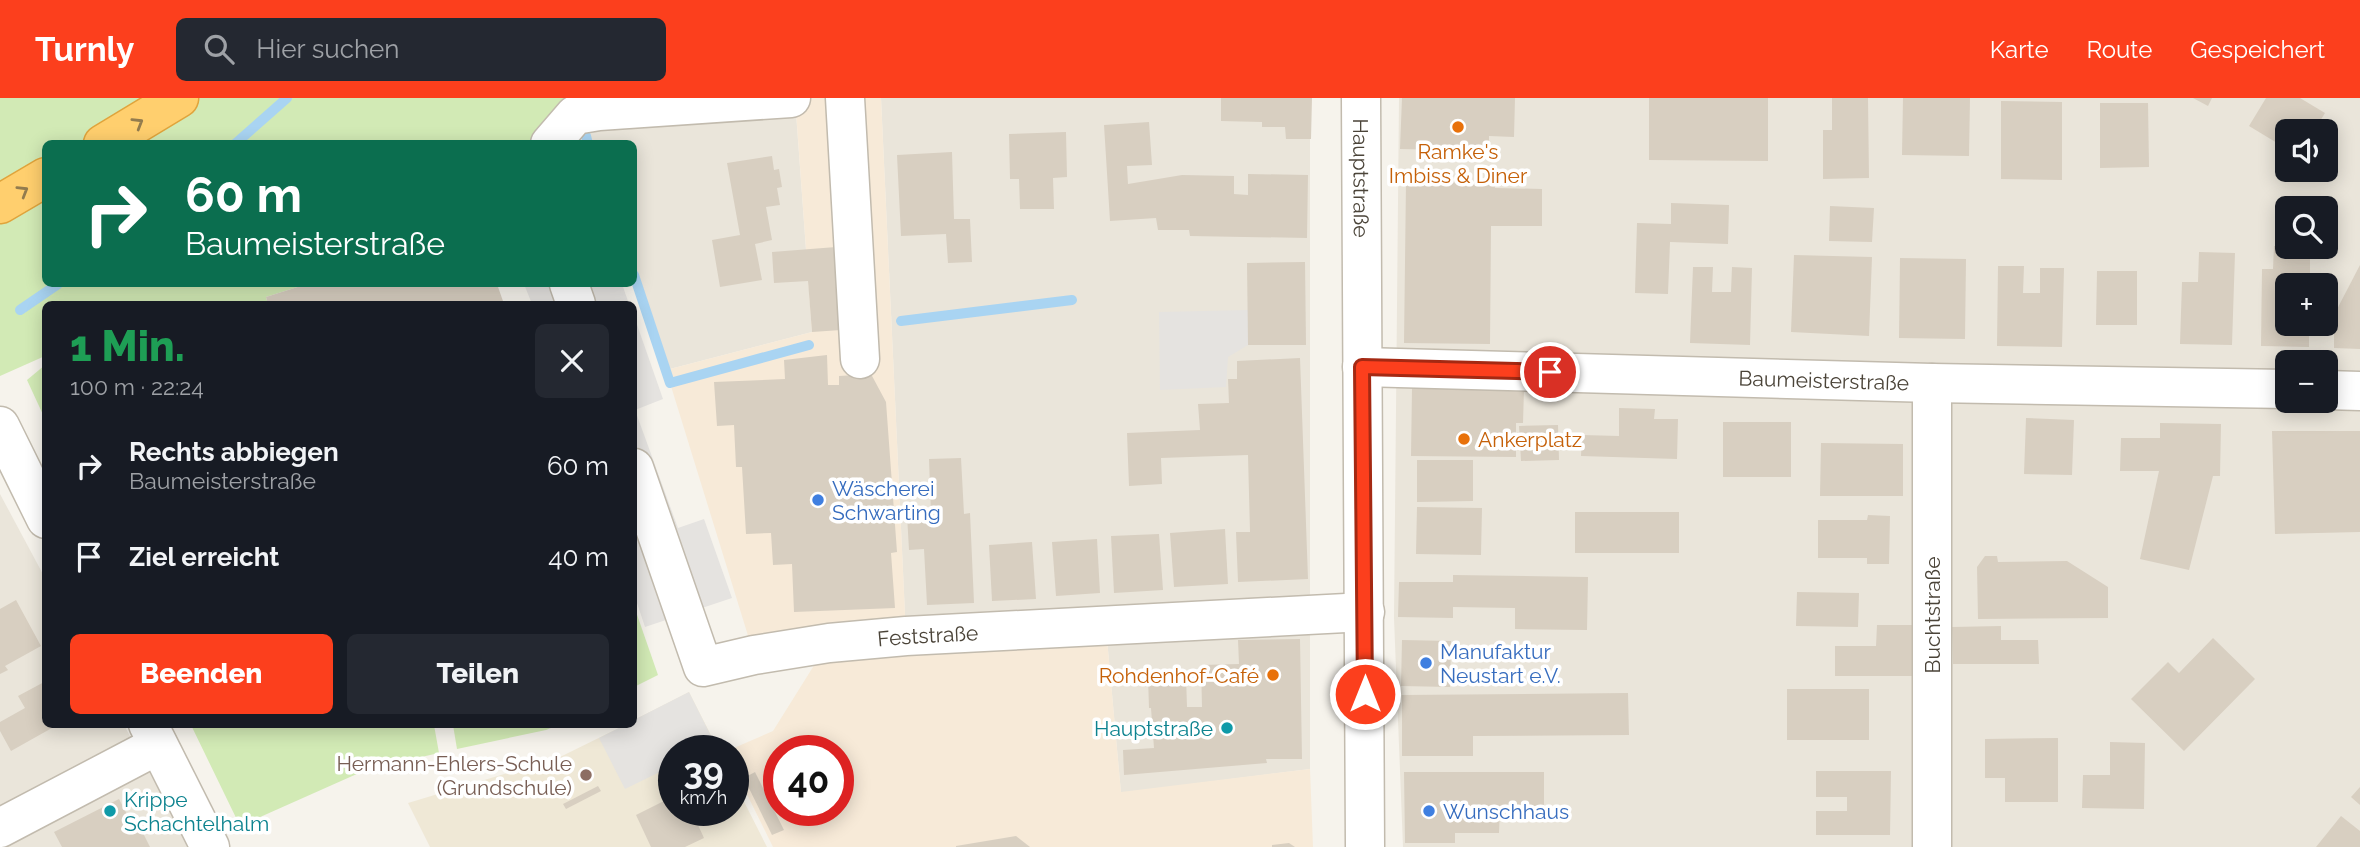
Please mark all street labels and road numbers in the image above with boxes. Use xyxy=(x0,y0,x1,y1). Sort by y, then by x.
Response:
street label: Hauptstraße xyxy=(1349,118,1374,238)
street label: Baumeisterstraße xyxy=(1738,365,1910,395)
street label: Buchtstraße xyxy=(1920,556,1945,674)
street label: Feststraße xyxy=(876,620,979,651)

